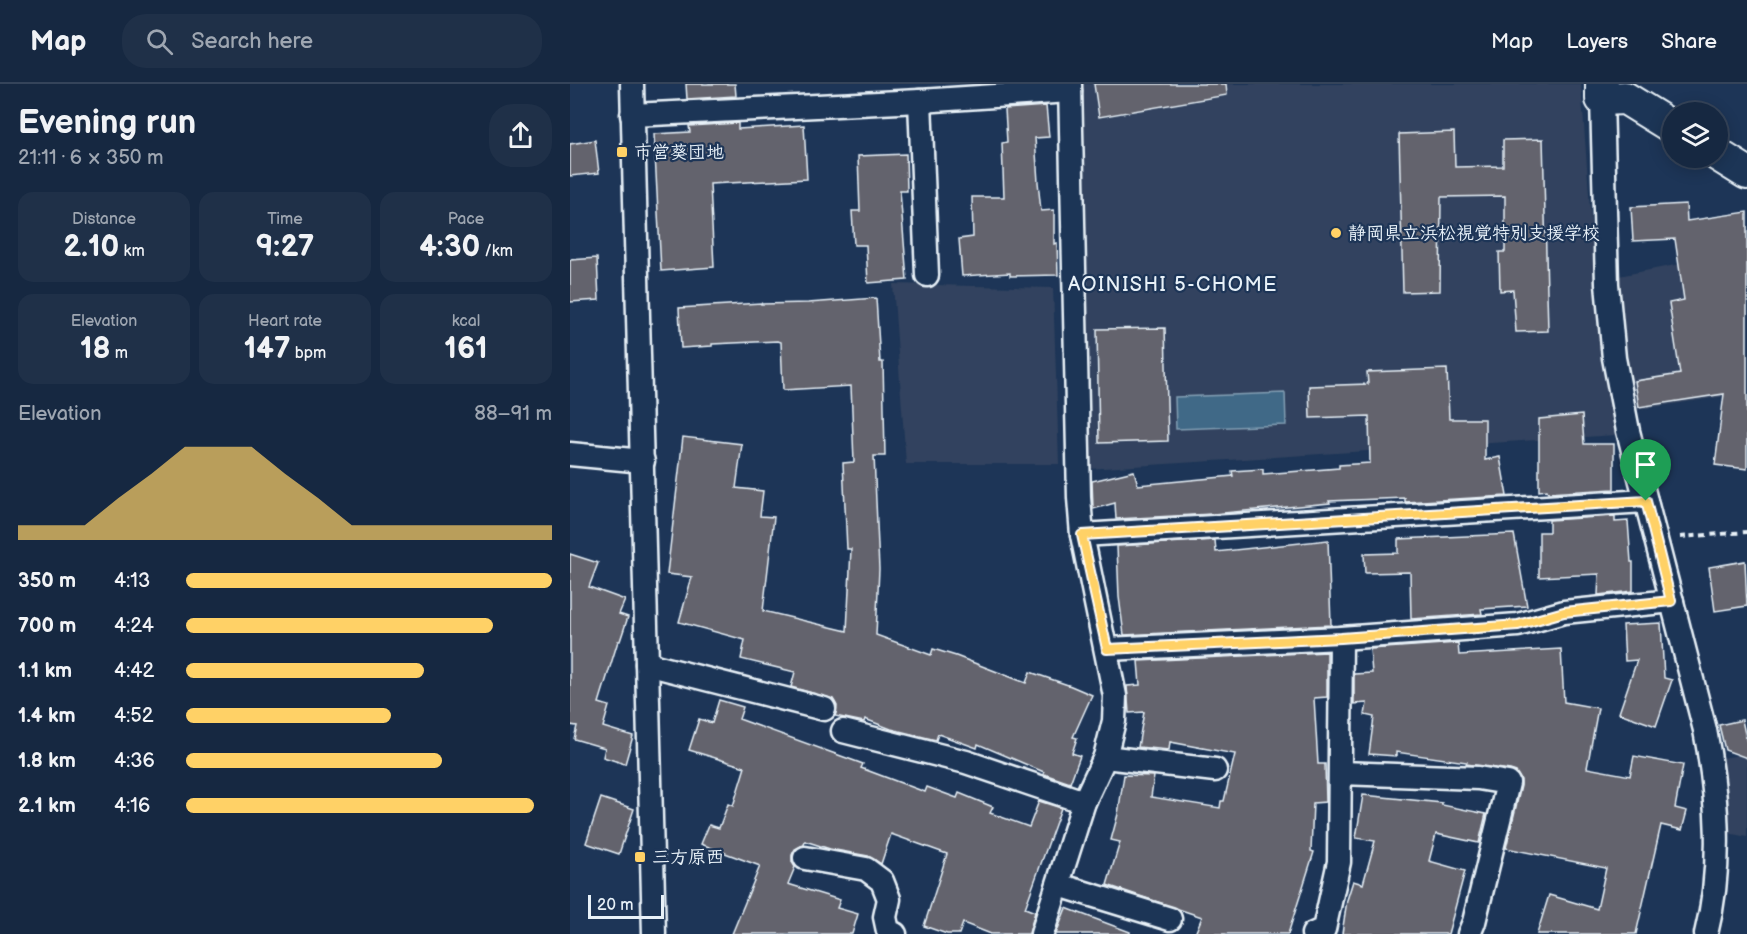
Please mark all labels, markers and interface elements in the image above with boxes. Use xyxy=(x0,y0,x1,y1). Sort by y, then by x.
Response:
search box xyxy=(122,14,542,68)
text: Map xyxy=(30,25,86,58)
icon: search xyxy=(143,25,176,58)
text: Search here xyxy=(191,28,313,55)
text: Map xyxy=(1491,29,1533,54)
text: Layers xyxy=(1566,29,1628,54)
text: Share xyxy=(1661,29,1717,54)
map controls xyxy=(1662,102,1728,168)
button: layers xyxy=(1662,102,1728,168)
text: Evening run xyxy=(18,103,196,143)
button: share xyxy=(489,104,552,167)
place label: 市営葵団地 xyxy=(634,142,724,163)
marker: 市営葵団地 xyxy=(615,145,629,159)
text: 21:11 · 6 × 350 m xyxy=(18,146,164,170)
text: Distance xyxy=(72,210,136,229)
text: Time xyxy=(267,210,303,229)
text: Pace xyxy=(448,210,484,229)
place label: 静岡県立浜松視覚特別支援学校 xyxy=(1348,223,1600,244)
marker: 静岡県立浜松視覚特別支援学校 xyxy=(1329,226,1343,240)
text: 2.10 xyxy=(63,229,119,265)
text: 9:27 xyxy=(256,229,314,265)
text: 4:30 xyxy=(419,229,480,265)
text: km xyxy=(119,242,145,261)
text: /km xyxy=(480,242,513,261)
district label: AOINISHI 5-CHOME xyxy=(1068,273,1278,297)
text: Elevation xyxy=(71,312,137,331)
text: Heart rate xyxy=(248,312,322,331)
text: kcal xyxy=(452,312,480,331)
text: 18 xyxy=(80,331,111,367)
text: 147 xyxy=(244,331,291,367)
text: 161 xyxy=(444,331,488,367)
text: m xyxy=(111,344,128,363)
text: bpm xyxy=(291,344,326,363)
text: Elevation xyxy=(18,402,101,426)
text: 88–91 m xyxy=(474,402,552,426)
pin xyxy=(1620,439,1671,501)
icon: arrive xyxy=(1629,448,1662,481)
text: 350 m xyxy=(18,569,76,593)
text: 4:13 xyxy=(114,569,150,593)
text: 700 m xyxy=(18,614,76,638)
text: 4:24 xyxy=(114,614,154,638)
text: 1.1 km xyxy=(18,659,72,683)
text: 4:42 xyxy=(114,659,154,683)
text: 1.4 km xyxy=(18,704,76,728)
text: 4:52 xyxy=(114,704,154,728)
text: 1.8 km xyxy=(18,749,76,773)
text: 4:36 xyxy=(114,749,155,773)
text: 2.1 km xyxy=(18,794,76,818)
text: 4:16 xyxy=(114,794,150,818)
place label: 三方原西 xyxy=(652,847,724,868)
marker: 三方原西 xyxy=(633,850,647,864)
scale bar xyxy=(588,892,664,920)
text: 20 m xyxy=(597,896,633,915)

